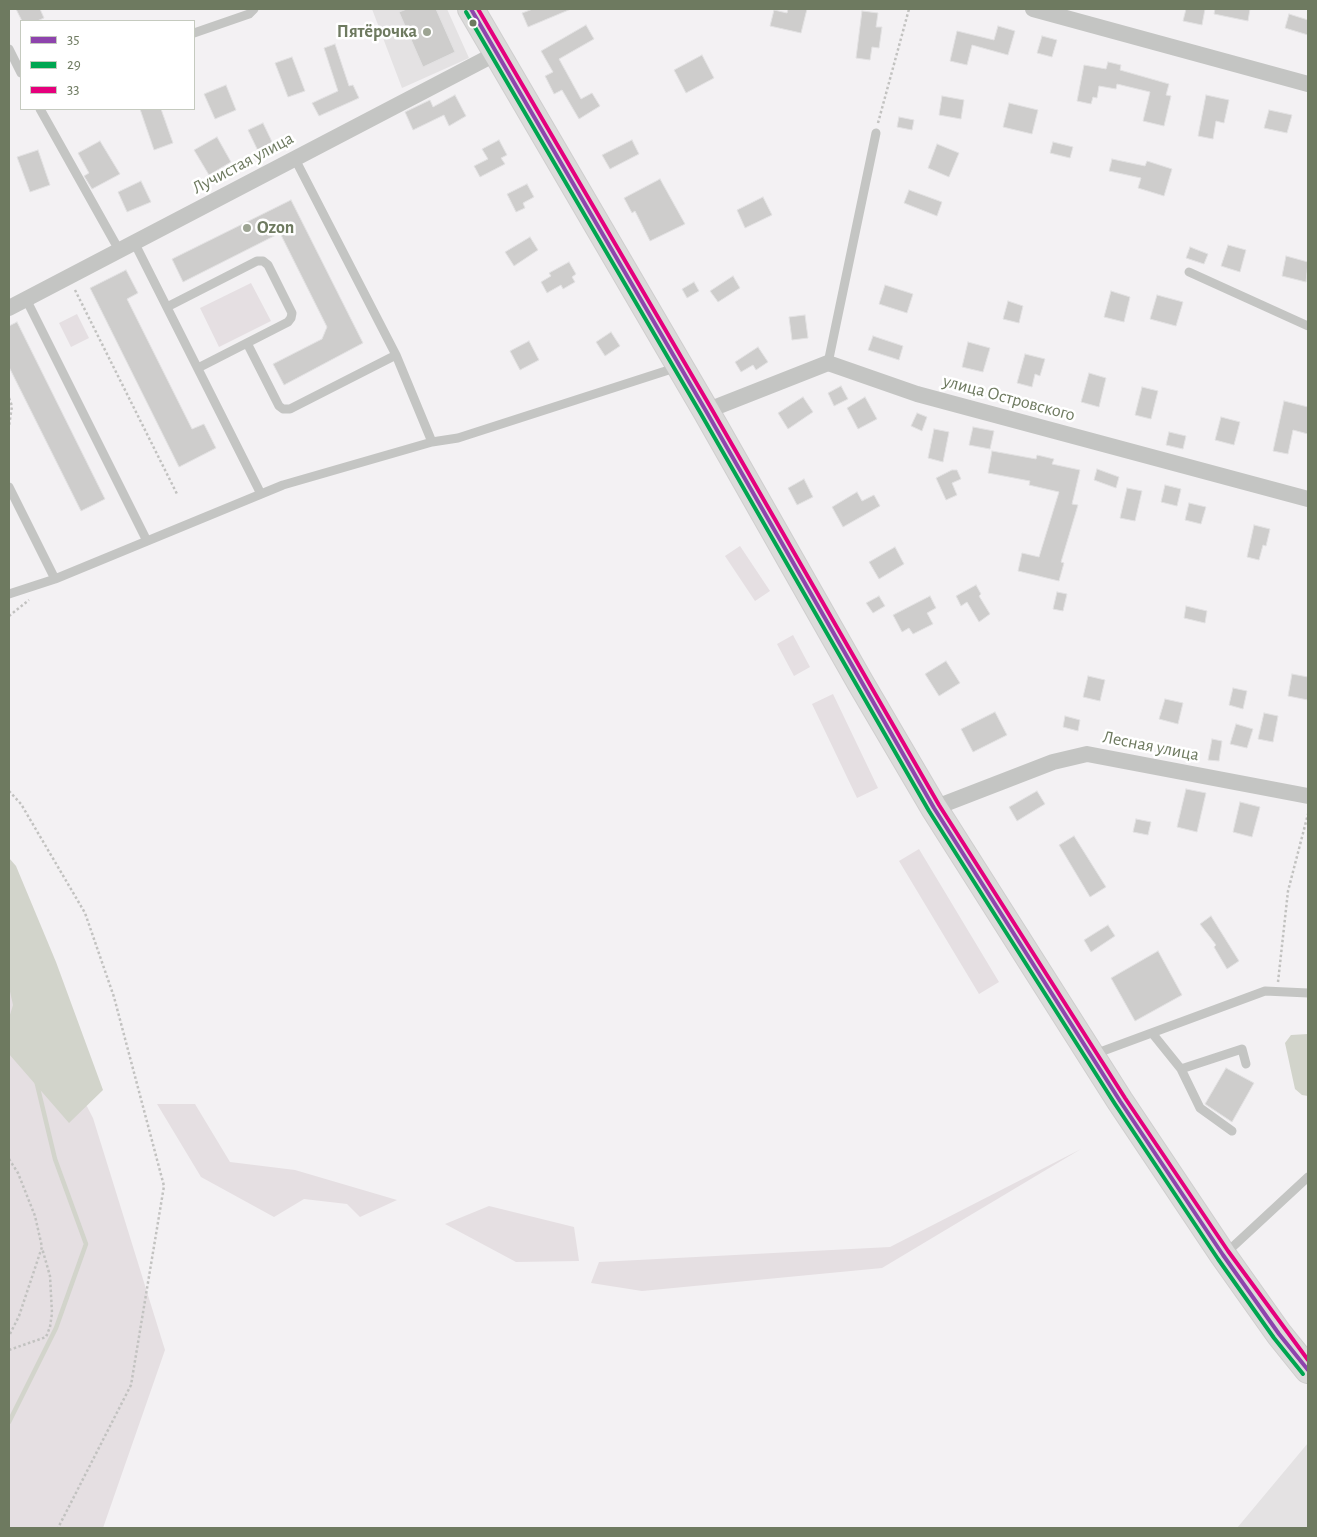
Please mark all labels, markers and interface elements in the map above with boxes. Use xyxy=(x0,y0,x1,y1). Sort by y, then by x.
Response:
unlabelled marker xyxy=(468,18,478,28)
legend xyxy=(20,20,195,110)
place label: Пятёрочка xyxy=(337,21,417,43)
marker: Пятёрочка xyxy=(421,26,433,38)
text: 35 xyxy=(67,32,79,47)
text: 29 xyxy=(67,57,81,72)
text: 33 xyxy=(67,82,79,97)
street label: Лучистая улица xyxy=(189,127,297,199)
place label: Ozon xyxy=(257,217,294,239)
marker: Ozon xyxy=(241,222,253,234)
street label: улица Островского xyxy=(941,370,1077,426)
street label: Лесная улица xyxy=(1101,726,1201,766)

